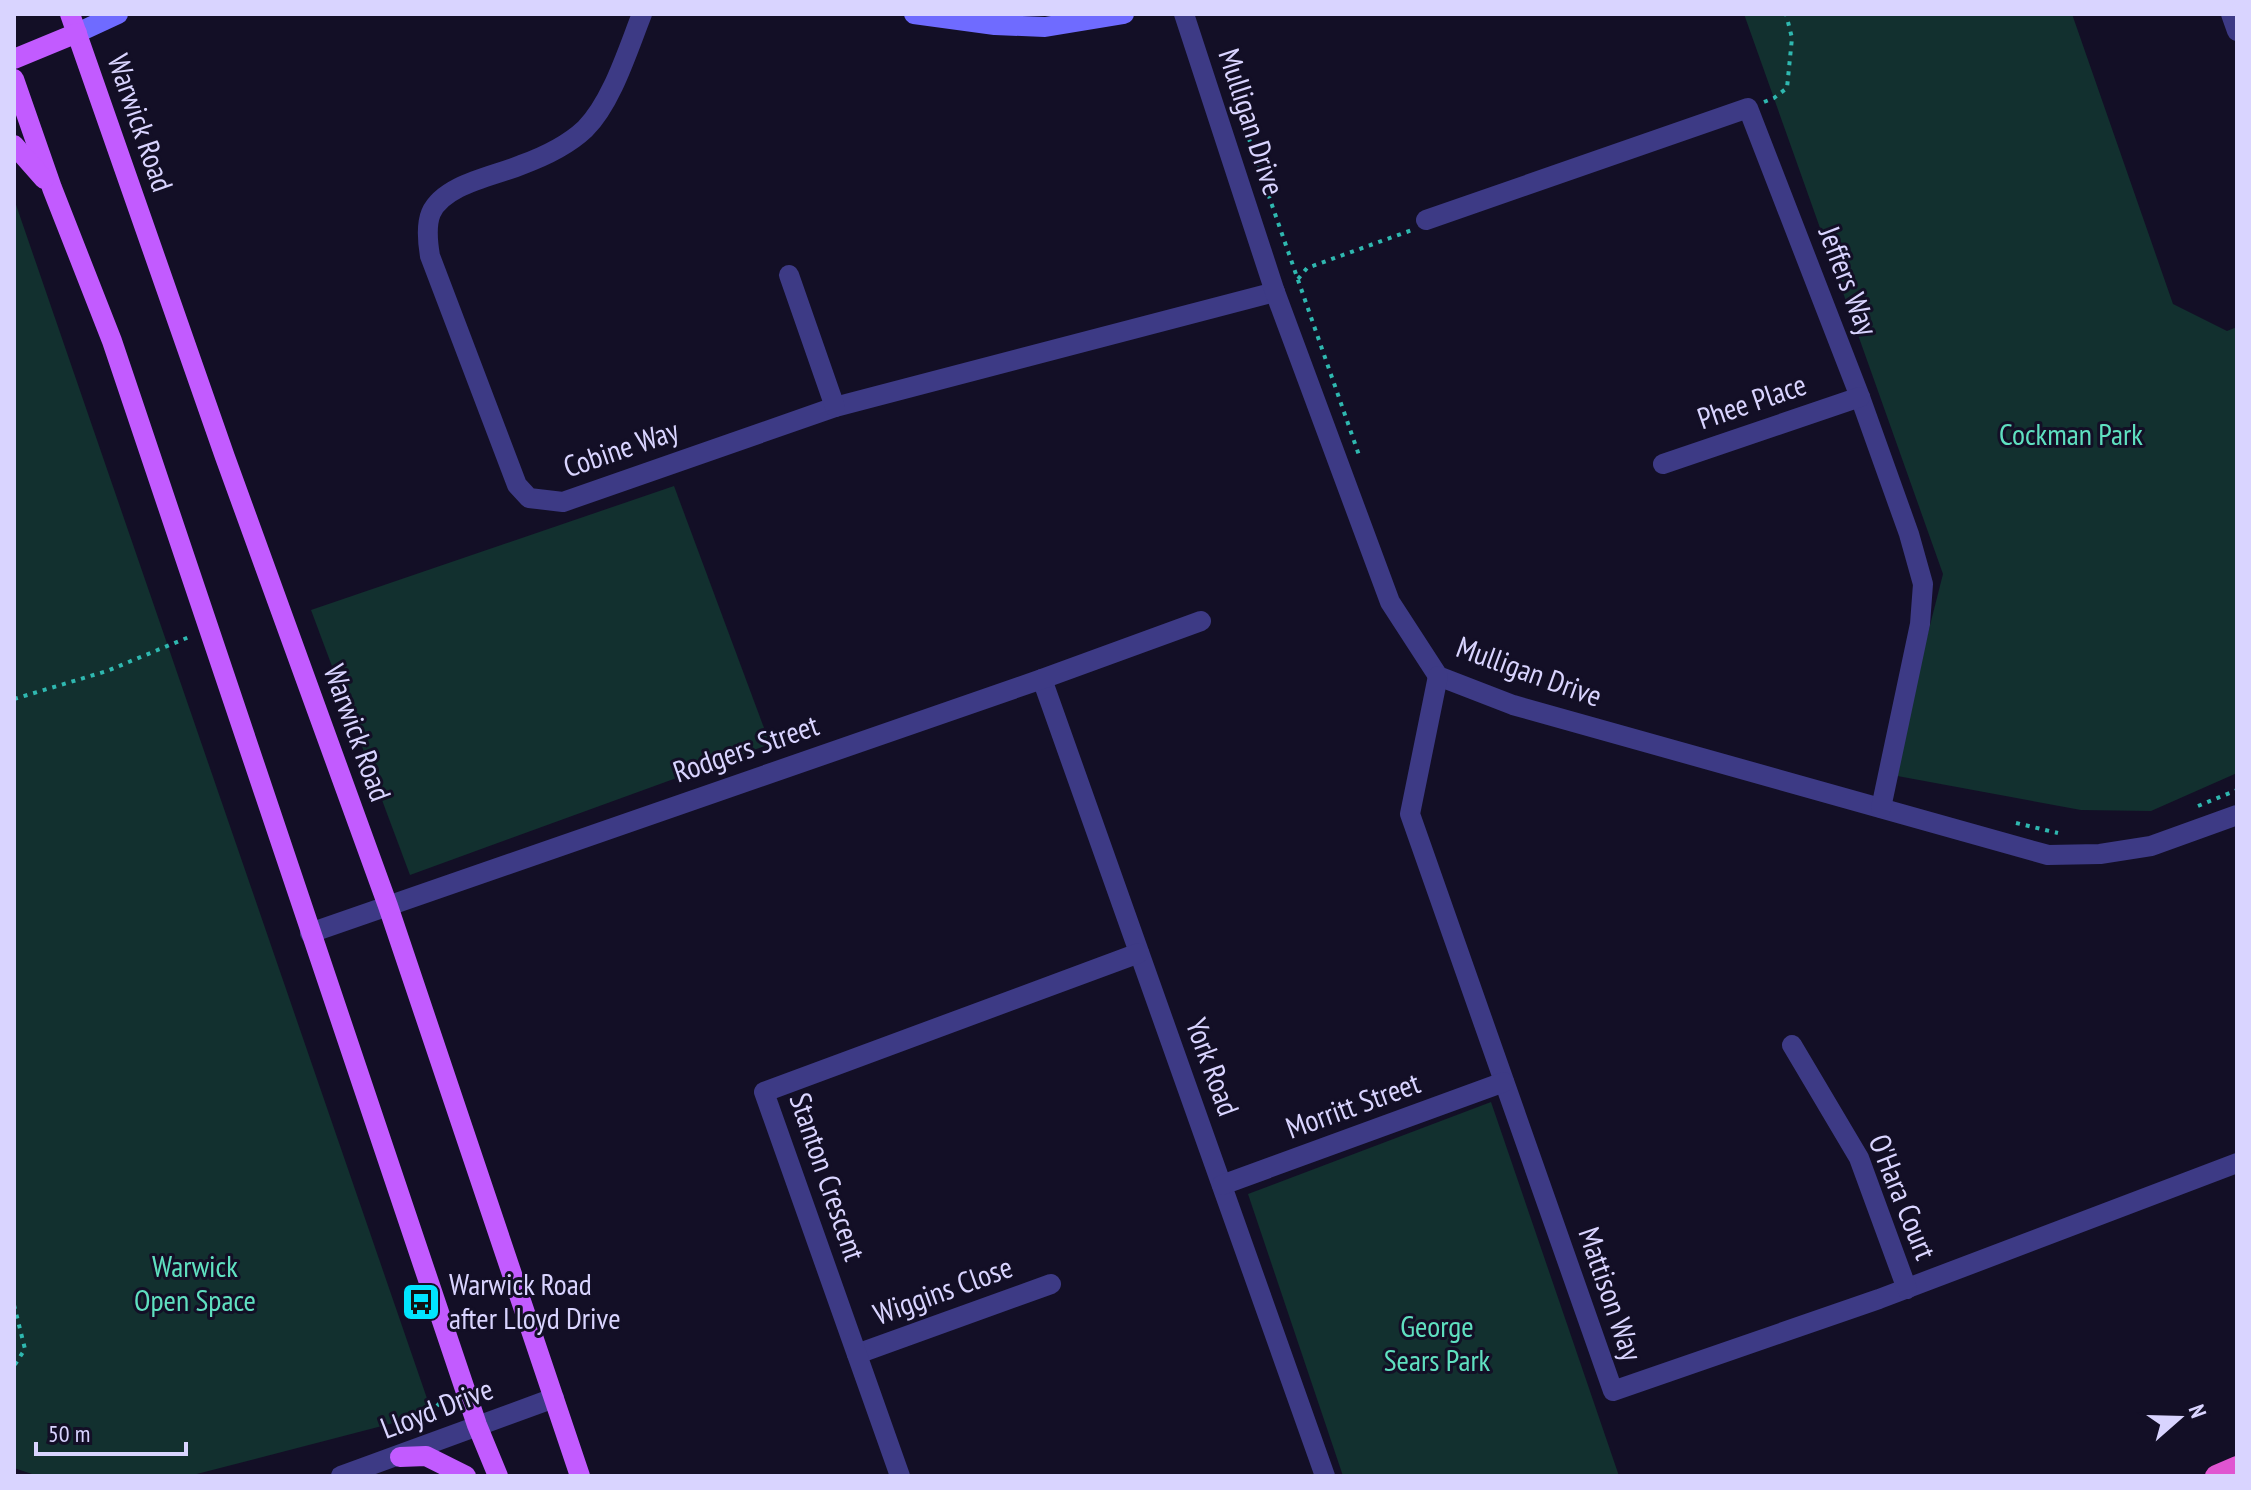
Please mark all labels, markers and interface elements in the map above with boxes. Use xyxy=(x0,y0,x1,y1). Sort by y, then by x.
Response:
street label: Mulligan Drive xyxy=(1210,43,1294,200)
street label: Warwick Road xyxy=(100,49,183,196)
street label: Jeffers Way xyxy=(1810,219,1888,341)
street label: Phee Place xyxy=(1692,364,1811,437)
street label: Cobine Way xyxy=(558,409,684,485)
park label: Cockman Park xyxy=(1999,414,2143,453)
street label: Mulligan Drive xyxy=(1452,626,1607,715)
street label: Warwick Road xyxy=(316,659,401,806)
street label: Rodgers Street xyxy=(668,704,824,791)
street label: York Road xyxy=(1178,1012,1249,1121)
street label: Morritt Street xyxy=(1280,1062,1426,1147)
street label: Stanton Crescent xyxy=(782,1088,876,1266)
street label: O'Hara Court xyxy=(1861,1128,1946,1265)
street label: Mattison Way xyxy=(1570,1222,1653,1366)
park label: Warwick Open Space xyxy=(134,1246,256,1319)
street label: Wiggins Close xyxy=(868,1246,1017,1333)
place label: Warwick Road after Lloyd Drive xyxy=(449,1264,621,1337)
bus stop icon: Warwick Road after Lloyd Drive xyxy=(400,1281,442,1323)
park label: George Sears Park xyxy=(1384,1306,1491,1379)
street label: Lloyd Drive xyxy=(375,1368,498,1447)
north arrow xyxy=(2139,1378,2219,1458)
text: N xyxy=(2183,1401,2213,1422)
scale bar xyxy=(36,1406,186,1456)
text: 50 m xyxy=(48,1418,90,1449)

